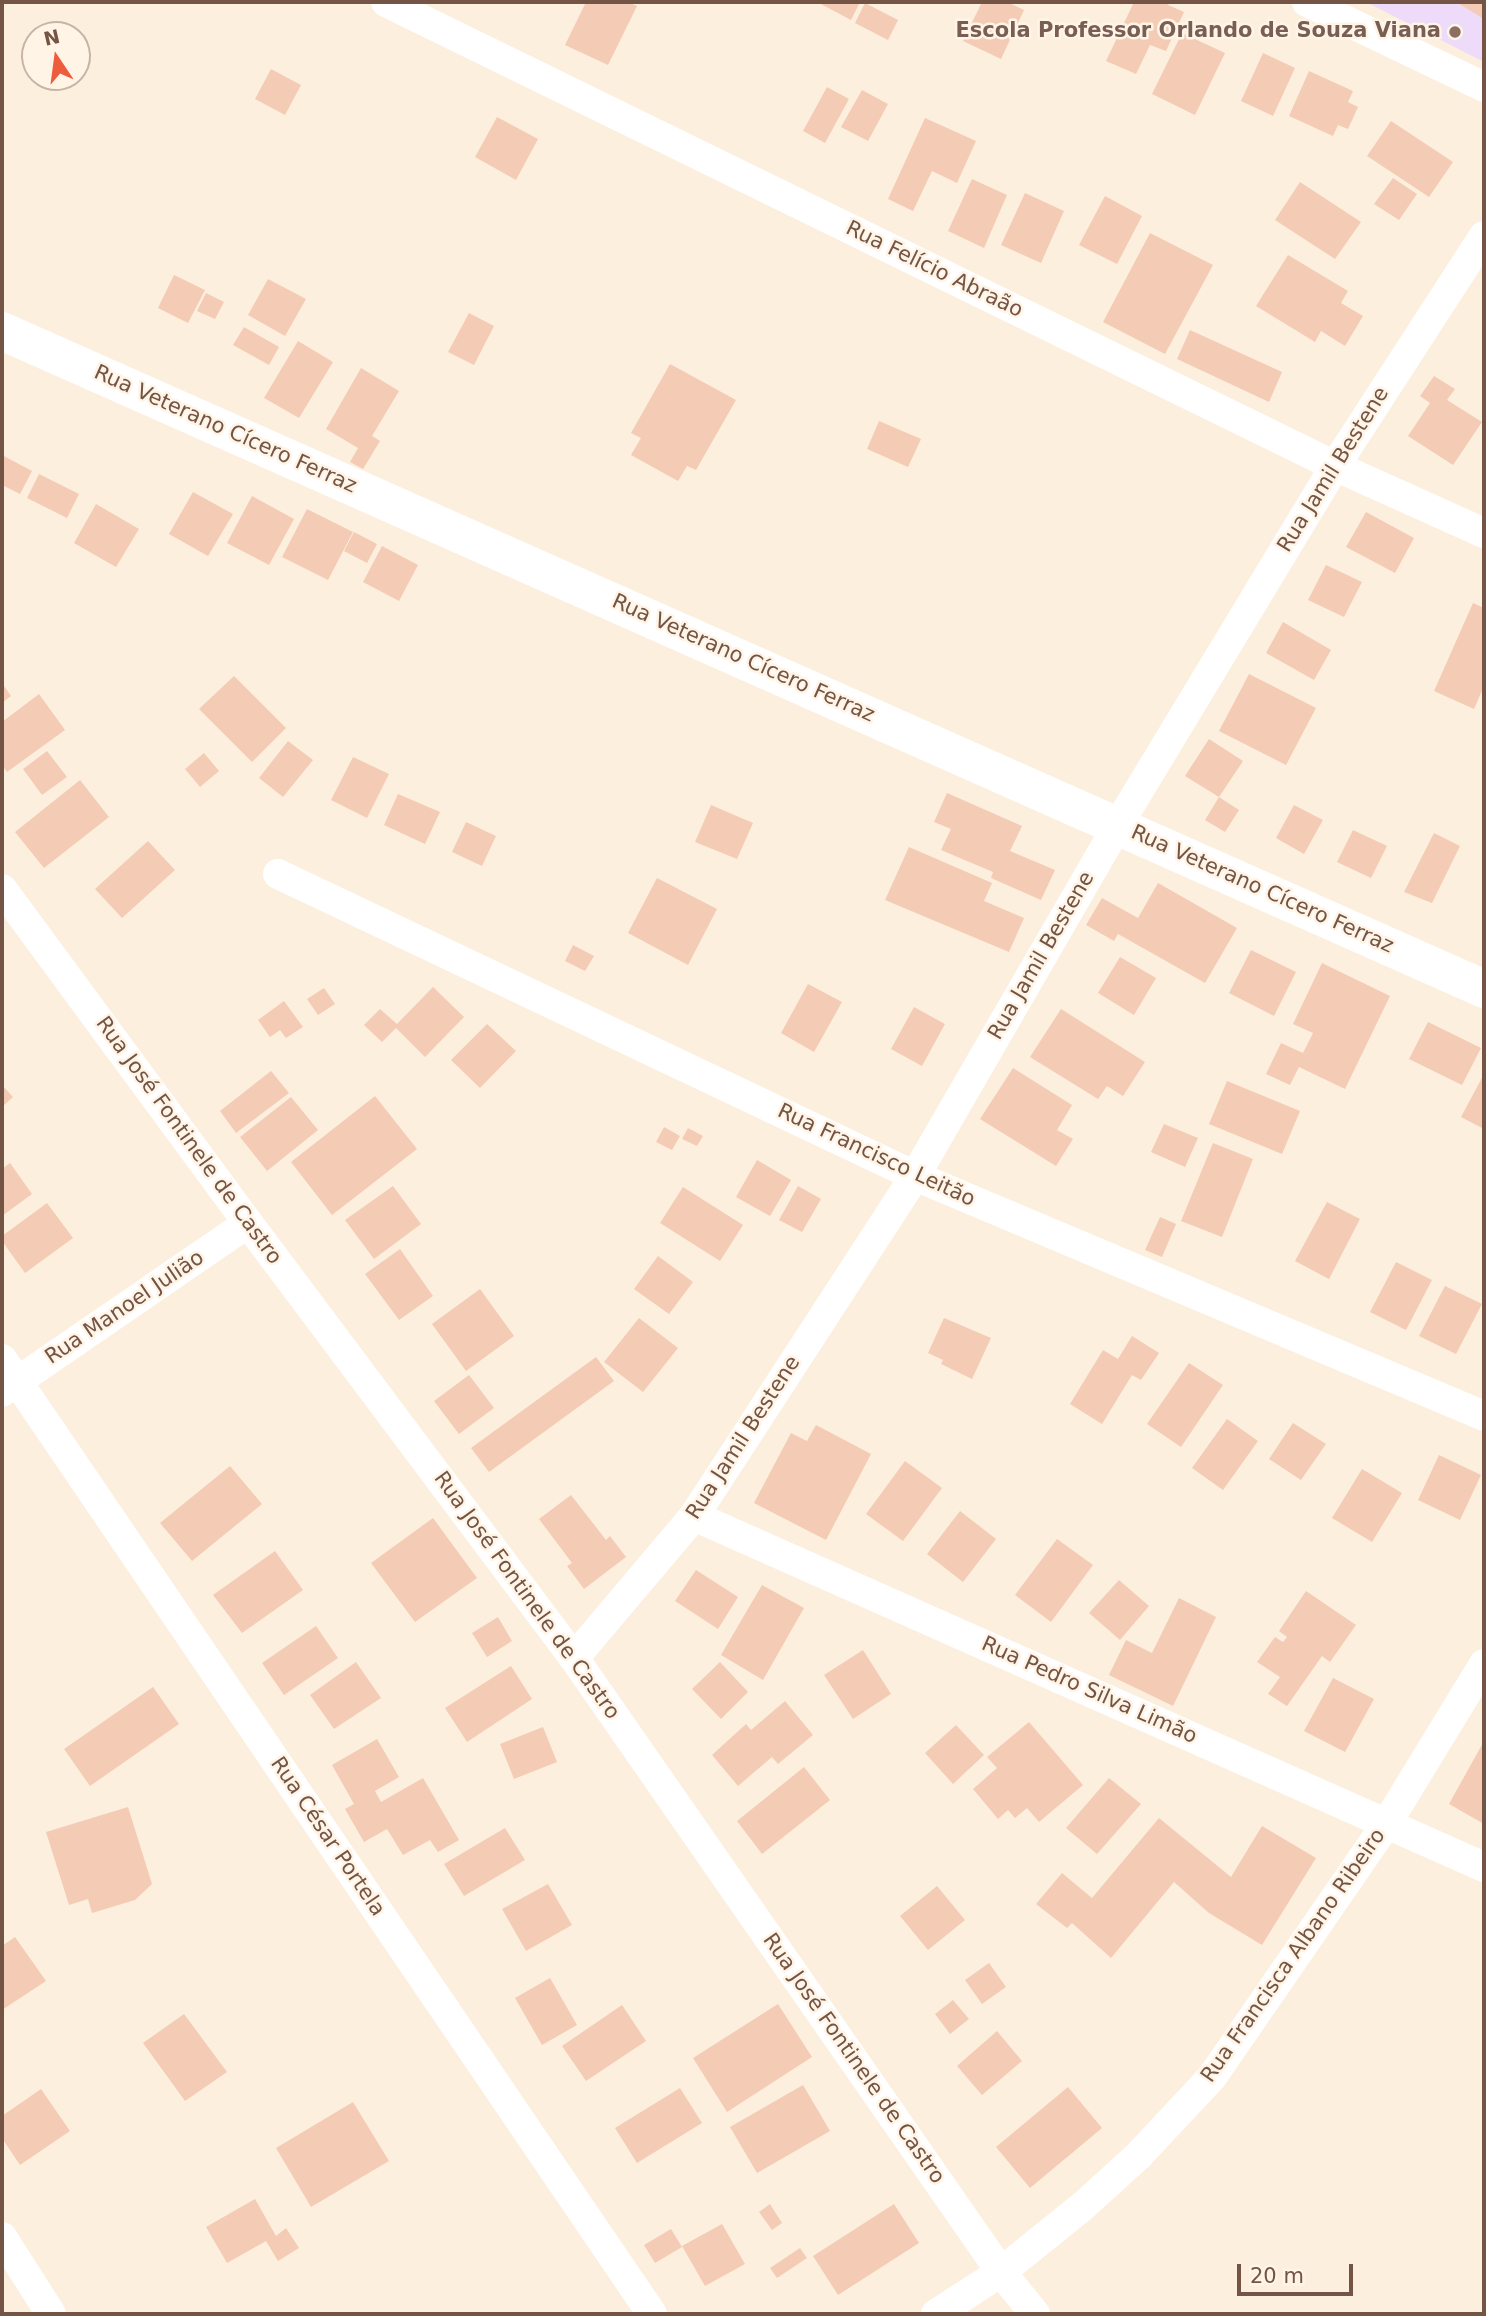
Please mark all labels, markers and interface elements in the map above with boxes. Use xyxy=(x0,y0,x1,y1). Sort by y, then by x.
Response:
place label: Escola Professor Orlando de Souza Viana xyxy=(955,19,1441,45)
north arrow xyxy=(21,21,91,91)
marker: Escola Professor Orlando de Souza Viana xyxy=(1447,24,1463,40)
text: N xyxy=(42,25,62,50)
street label: Rua Felício Abraão xyxy=(841,216,1027,324)
street label: Rua Veterano Cícero Ferraz xyxy=(90,361,360,499)
street label: Rua Jamil Bestene xyxy=(1273,383,1395,557)
street label: Rua Veterano Cícero Ferraz xyxy=(608,590,878,728)
street label: Rua Veterano Cícero Ferraz xyxy=(1127,821,1397,959)
street label: Rua Jamil Bestene xyxy=(984,867,1100,1045)
street label: Rua José Fontinele de Castro xyxy=(90,1012,286,1270)
street label: Rua Francisco Leitão xyxy=(773,1099,979,1213)
street label: Rua Manoel Julião xyxy=(41,1246,209,1370)
street label: Rua Jamil Bestene xyxy=(682,1351,806,1525)
street label: Rua José Fontinele de Castro xyxy=(428,1467,624,1725)
street label: Rua Pedro Silva Limão xyxy=(977,1632,1201,1750)
street label: Rua César Portela xyxy=(264,1753,390,1921)
street label: Rua Francisca Albano Ribeiro xyxy=(1196,1824,1392,2088)
street label: Rua José Fontinele de Castro xyxy=(757,1929,949,2189)
scale bar xyxy=(1241,2250,1356,2294)
text: 20 m xyxy=(1250,2264,1304,2288)

